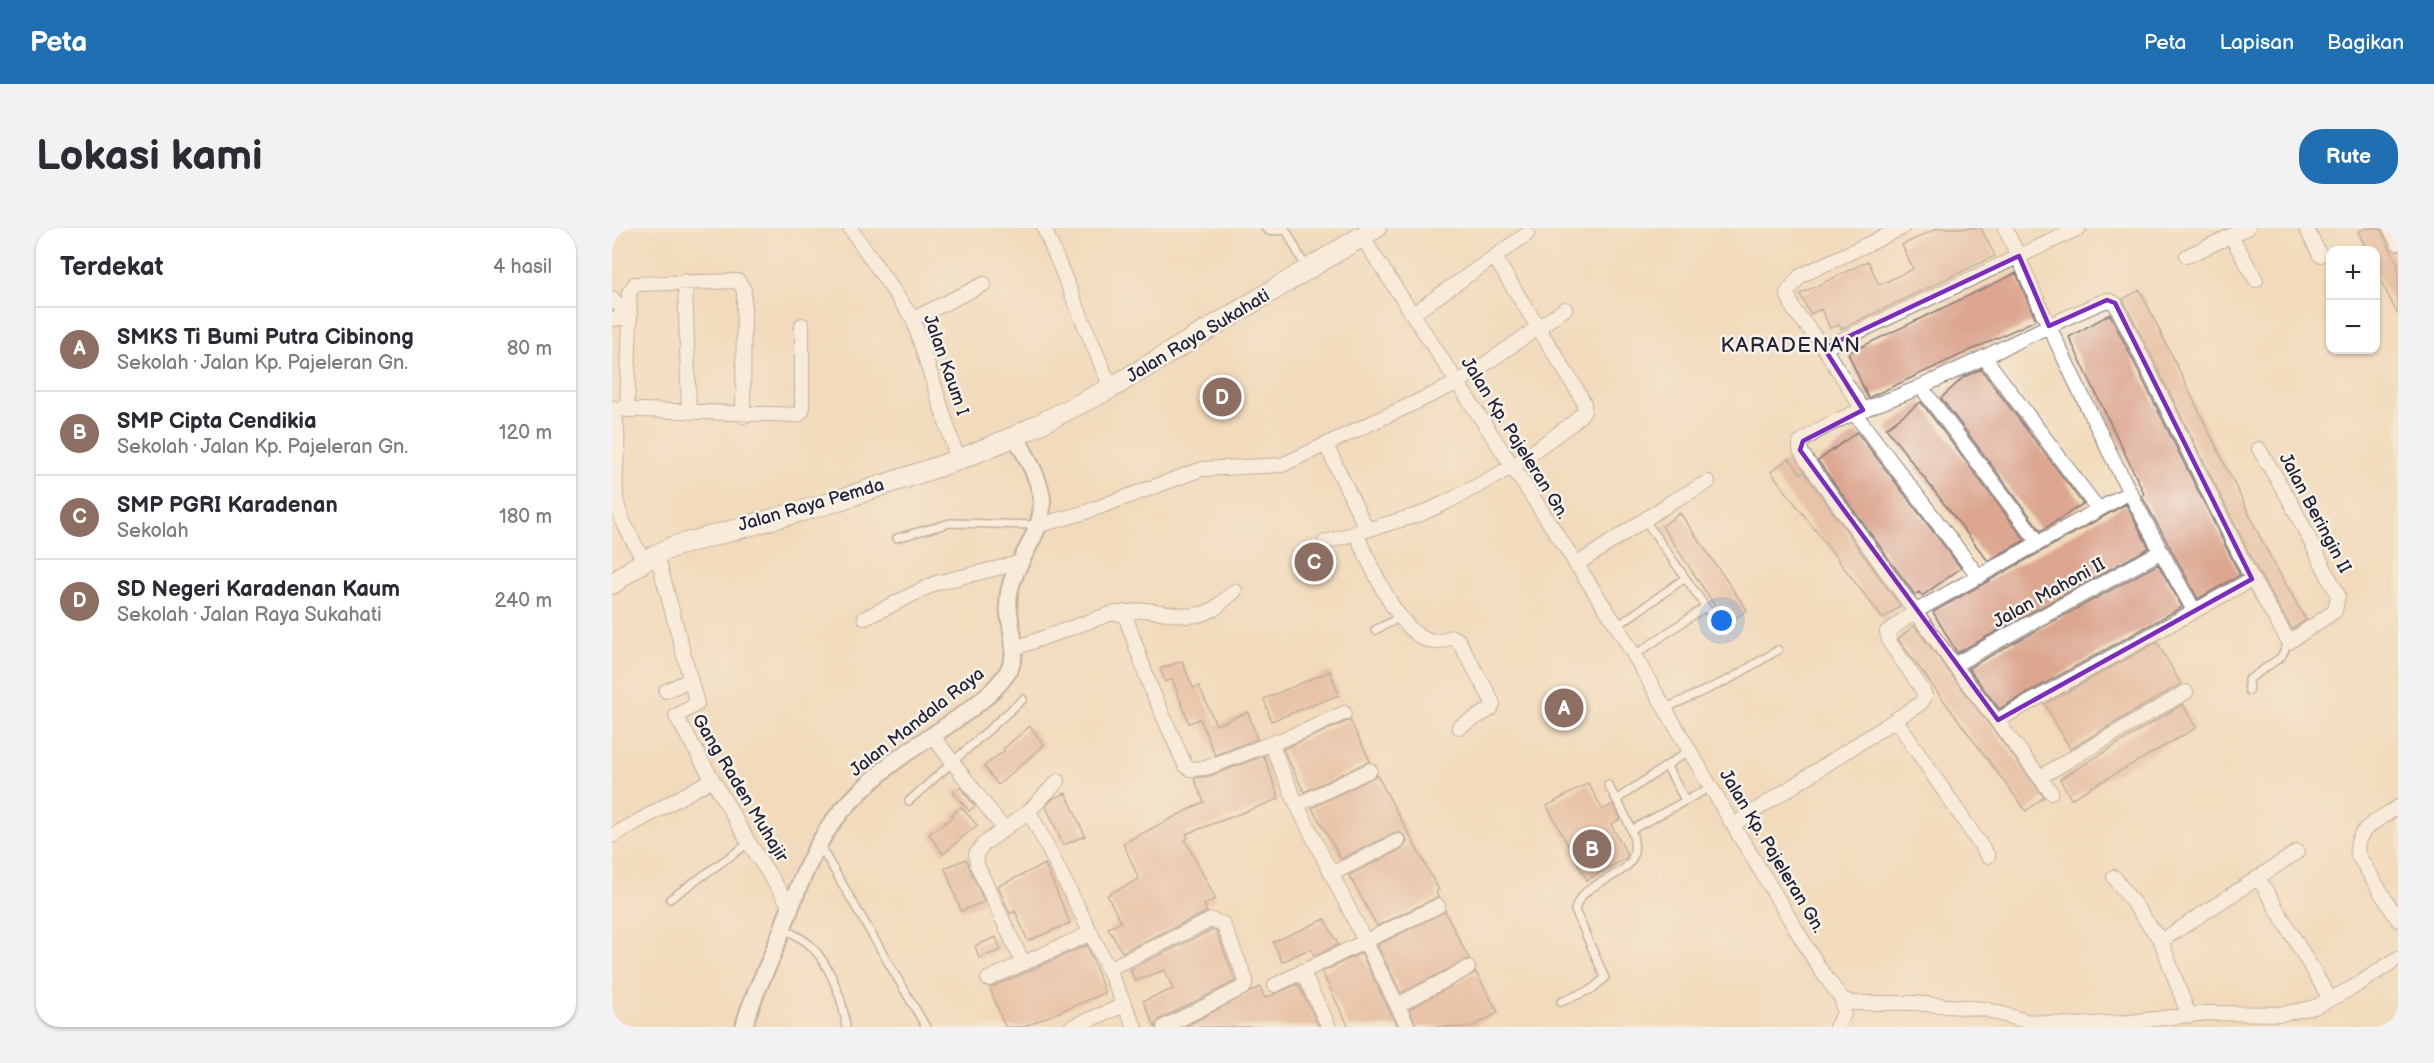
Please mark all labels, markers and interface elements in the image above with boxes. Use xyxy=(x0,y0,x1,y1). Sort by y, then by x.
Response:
text: Peta xyxy=(30,26,87,59)
text: Peta xyxy=(2144,30,2186,55)
text: Lapisan xyxy=(2219,30,2294,55)
text: Bagikan xyxy=(2327,30,2404,55)
button: Rute xyxy=(2299,129,2398,184)
text: Lokasi kami xyxy=(36,131,262,182)
map controls xyxy=(2326,246,2380,354)
button: + xyxy=(2326,246,2380,300)
text: Terdekat xyxy=(60,252,163,283)
text: 4 hasil xyxy=(493,255,552,279)
street label: Jalan Raya Sukahati xyxy=(1123,285,1273,387)
button: − xyxy=(2326,300,2380,354)
street label: Jalan Kaum I xyxy=(919,312,973,418)
text: SMKS Ti Bumi Putra Cibinong xyxy=(117,324,414,351)
district label: KARADENAN xyxy=(1720,333,1862,358)
text: A xyxy=(73,337,86,361)
text: 80 m xyxy=(507,337,552,361)
text: Sekolah · Jalan Kp. Pajeleran Gn. xyxy=(117,351,408,375)
street label: Jalan Kp. Pajeleran Gn. xyxy=(1457,353,1573,523)
pin: D xyxy=(1202,374,1242,420)
text: SMP Cipta Cendikia xyxy=(117,408,317,435)
text: B xyxy=(72,421,87,445)
text: 120 m xyxy=(499,421,552,445)
text: Sekolah · Jalan Kp. Pajeleran Gn. xyxy=(117,435,408,459)
street label: Jalan Beringin II xyxy=(2275,449,2355,577)
street label: Jalan Raya Pemda xyxy=(736,474,886,536)
text: SMP PGRI Karadenan xyxy=(117,492,338,519)
text: C xyxy=(72,505,87,529)
text: 180 m xyxy=(499,505,552,529)
text: Sekolah xyxy=(117,519,188,543)
pin: C xyxy=(1294,540,1334,584)
street label: Jalan Mahoni II xyxy=(1989,554,2109,632)
text: SD Negeri Karadenan Kaum xyxy=(117,576,400,603)
text: D xyxy=(73,589,86,613)
text: 240 m xyxy=(495,589,552,613)
text: Sekolah · Jalan Raya Sukahati xyxy=(117,603,382,627)
your location xyxy=(1707,606,1736,635)
street label: Jalan Mandala Raya xyxy=(846,663,988,781)
pin: A xyxy=(1544,686,1584,730)
street label: Gang Raden Muhajir xyxy=(688,710,793,866)
street label: Jalan Kp. Pajeleran Gn. xyxy=(1715,765,1829,937)
pin: B xyxy=(1572,826,1612,872)

